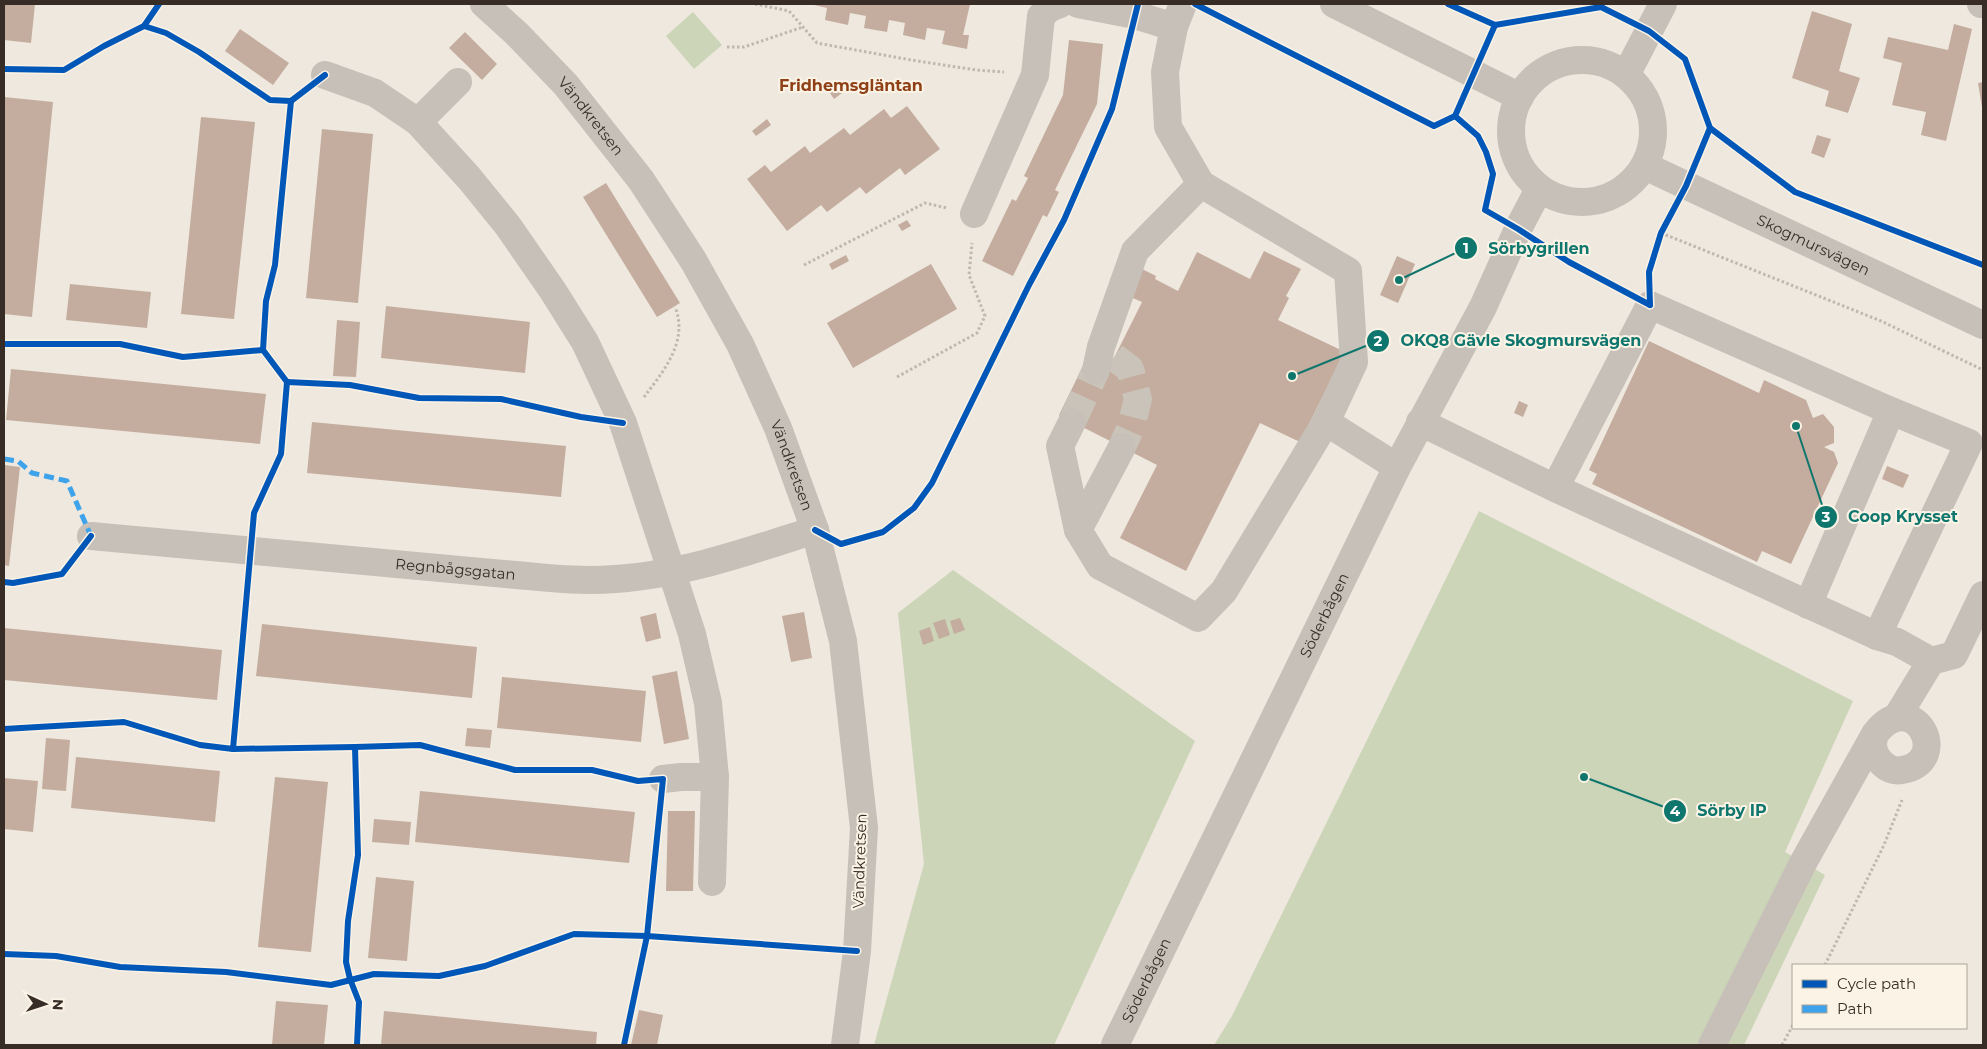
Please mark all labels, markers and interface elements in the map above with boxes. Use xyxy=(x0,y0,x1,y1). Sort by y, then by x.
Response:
street label: Vändkretsen xyxy=(554,72,628,159)
district label: Fridhemsgläntan xyxy=(779,76,923,95)
street label: Skogmursvägen xyxy=(1754,210,1873,279)
callout: Sörbygrillen xyxy=(1453,233,1600,264)
text: 1 xyxy=(1463,238,1469,257)
text: Sörbygrillen xyxy=(1488,239,1590,258)
callout: OKQ8 Gävle Skogmursvägen xyxy=(1365,325,1651,356)
text: 2 xyxy=(1374,331,1383,350)
text: OKQ8 Gävle Skogmursvägen xyxy=(1401,331,1641,350)
street label: Vändkretsen xyxy=(767,417,817,513)
callout: Coop Krysset xyxy=(1813,501,1968,532)
text: 3 xyxy=(1821,507,1831,526)
text: Coop Krysset xyxy=(1848,507,1958,526)
street label: Regnbågsgatan xyxy=(394,554,517,584)
street label: Söderbågen xyxy=(1295,570,1353,661)
callout: Sörby IP xyxy=(1662,795,1777,826)
text: 4 xyxy=(1670,801,1681,820)
text: Sörby IP xyxy=(1697,801,1767,820)
street label: Vändkretsen xyxy=(848,813,871,909)
street label: Söderbågen xyxy=(1117,934,1175,1026)
legend xyxy=(1792,964,1967,1029)
text: Cycle path xyxy=(1837,974,1916,993)
north arrow xyxy=(20,979,70,1029)
text: N xyxy=(49,999,67,1011)
text: Path xyxy=(1837,999,1873,1018)

